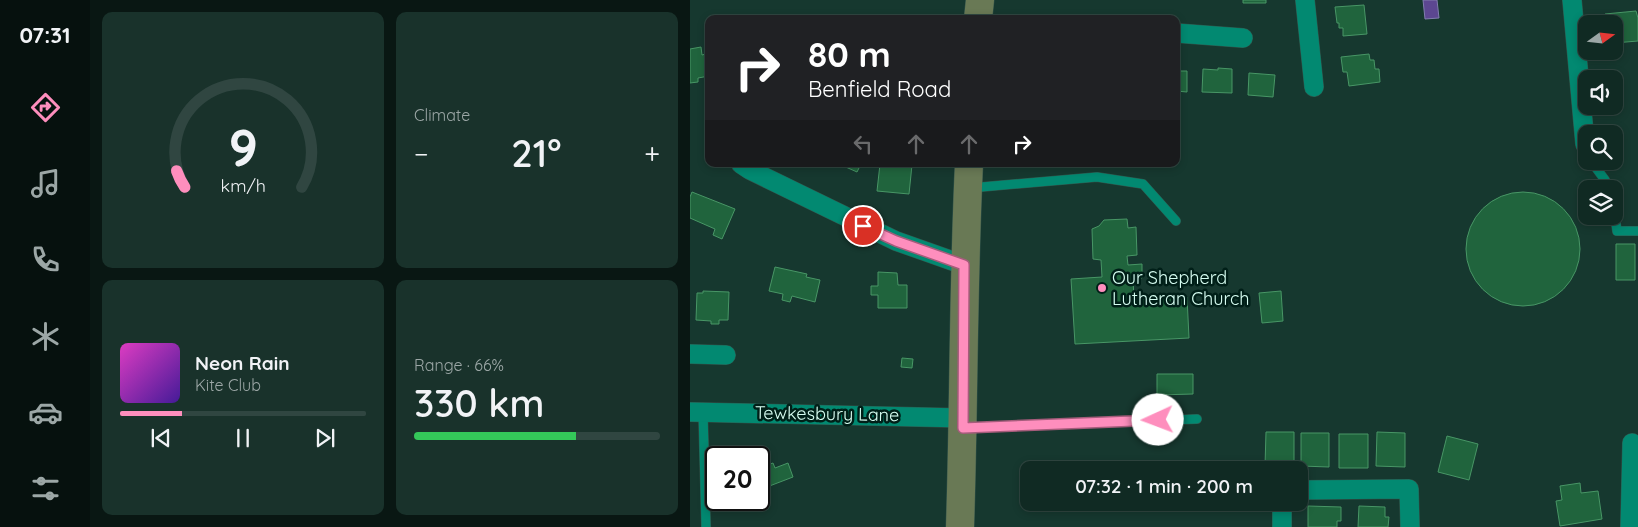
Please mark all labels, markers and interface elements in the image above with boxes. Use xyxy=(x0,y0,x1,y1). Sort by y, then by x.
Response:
north arrow xyxy=(1578,15,1622,60)
map controls xyxy=(1578,15,1623,225)
text: 07:31 xyxy=(19,21,71,49)
text: 80 m xyxy=(808,32,891,76)
icon: right xyxy=(725,35,790,100)
button: sound xyxy=(1578,70,1623,115)
text: Benfield Road xyxy=(808,75,951,103)
icon: directions xyxy=(28,90,63,125)
text: Climate xyxy=(414,105,470,125)
text: 9 xyxy=(228,114,258,179)
button: search xyxy=(1578,125,1623,170)
text: 21° xyxy=(511,129,561,177)
icon: left xyxy=(849,130,877,158)
icon: ahead xyxy=(902,130,930,158)
icon: ahead xyxy=(955,130,983,158)
icon: right xyxy=(1008,130,1036,158)
text: − xyxy=(414,136,429,171)
text: + xyxy=(644,136,660,171)
icon: music xyxy=(28,166,63,201)
text: km/h xyxy=(220,174,266,196)
button: layers xyxy=(1578,180,1623,225)
pin xyxy=(842,205,884,247)
icon: arrive xyxy=(849,212,877,240)
icon: phone xyxy=(28,242,63,277)
place label: Our Shepherd Lutheran Church xyxy=(1112,266,1250,310)
marker: Our Shepherd Lutheran Church xyxy=(1096,282,1108,294)
icon: climate xyxy=(28,319,63,354)
text: Neon Rain xyxy=(195,351,290,375)
text: Range · 66% xyxy=(414,355,504,375)
text: Kite Club xyxy=(195,375,261,395)
text: 330 km xyxy=(414,379,544,427)
position arrow xyxy=(1131,393,1183,445)
icon: car xyxy=(28,395,63,430)
street label: Tewkesbury Lane xyxy=(755,401,899,426)
icon: previous xyxy=(147,424,175,452)
icon: pause xyxy=(229,424,257,452)
icon: next xyxy=(311,424,339,452)
speed limit sign: 20 xyxy=(705,446,770,511)
icon: filters xyxy=(28,471,63,506)
text: 07:32 · 1 min · 200 m xyxy=(1075,474,1253,498)

